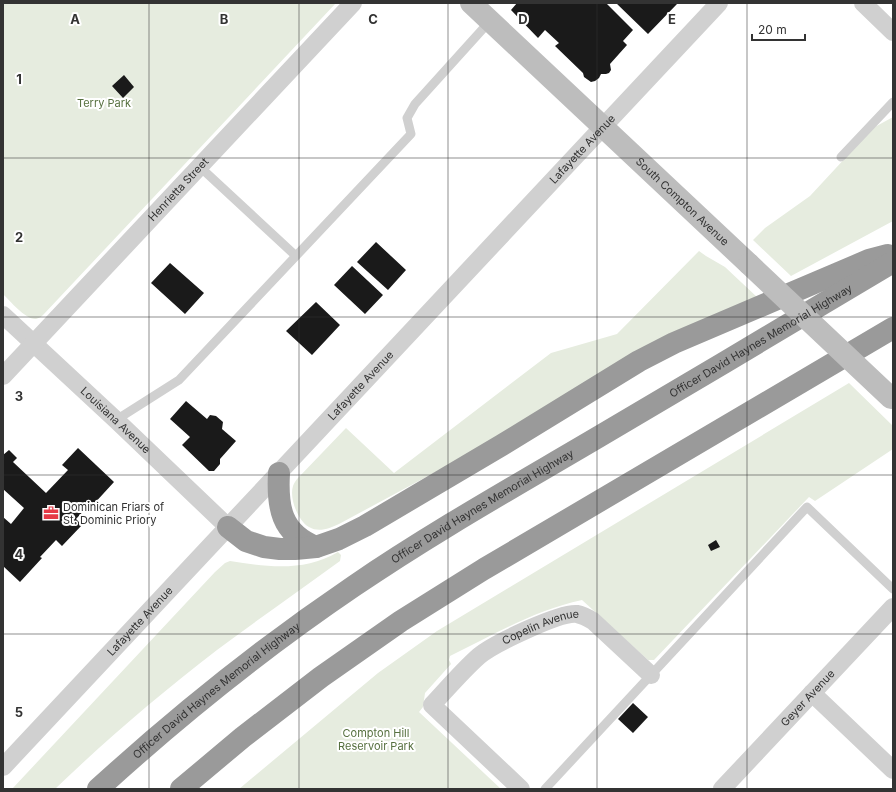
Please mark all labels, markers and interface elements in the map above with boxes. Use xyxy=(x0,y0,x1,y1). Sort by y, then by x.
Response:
text: A xyxy=(70,11,80,27)
text: B xyxy=(220,11,229,27)
text: C xyxy=(368,11,378,27)
text: D xyxy=(518,11,528,27)
text: E xyxy=(668,11,676,27)
scale bar xyxy=(752,16,805,42)
text: 20 m xyxy=(758,22,787,37)
text: 1 xyxy=(16,71,22,87)
park label: Terry Park xyxy=(77,96,131,110)
street label: Lafayette Avenue xyxy=(546,111,618,187)
street label: Henrietta Street xyxy=(145,154,212,224)
street label: South Compton Avenue xyxy=(633,154,732,249)
text: 2 xyxy=(15,229,23,245)
street label: Officer David Haynes Memorial Highway xyxy=(667,281,855,400)
street label: Lafayette Avenue xyxy=(325,348,396,423)
street label: Louisiana Avenue xyxy=(78,384,154,456)
text: 3 xyxy=(15,388,23,404)
street label: Officer David Haynes Memorial Highway xyxy=(388,446,576,567)
place label: Dominican Friars of St. Dominic Priory xyxy=(63,500,164,527)
office icon: Dominican Friars of St. Dominic Priory xyxy=(42,504,60,522)
text: 4 xyxy=(15,546,24,562)
street label: Lafayette Avenue xyxy=(104,584,176,659)
street label: Copelin Avenue xyxy=(499,607,579,648)
street label: Officer David Haynes Memorial Highway xyxy=(130,619,303,762)
street label: Geyer Avenue xyxy=(778,667,838,729)
text: 5 xyxy=(15,704,23,720)
park label: Compton Hill Reservoir Park xyxy=(338,726,414,753)

